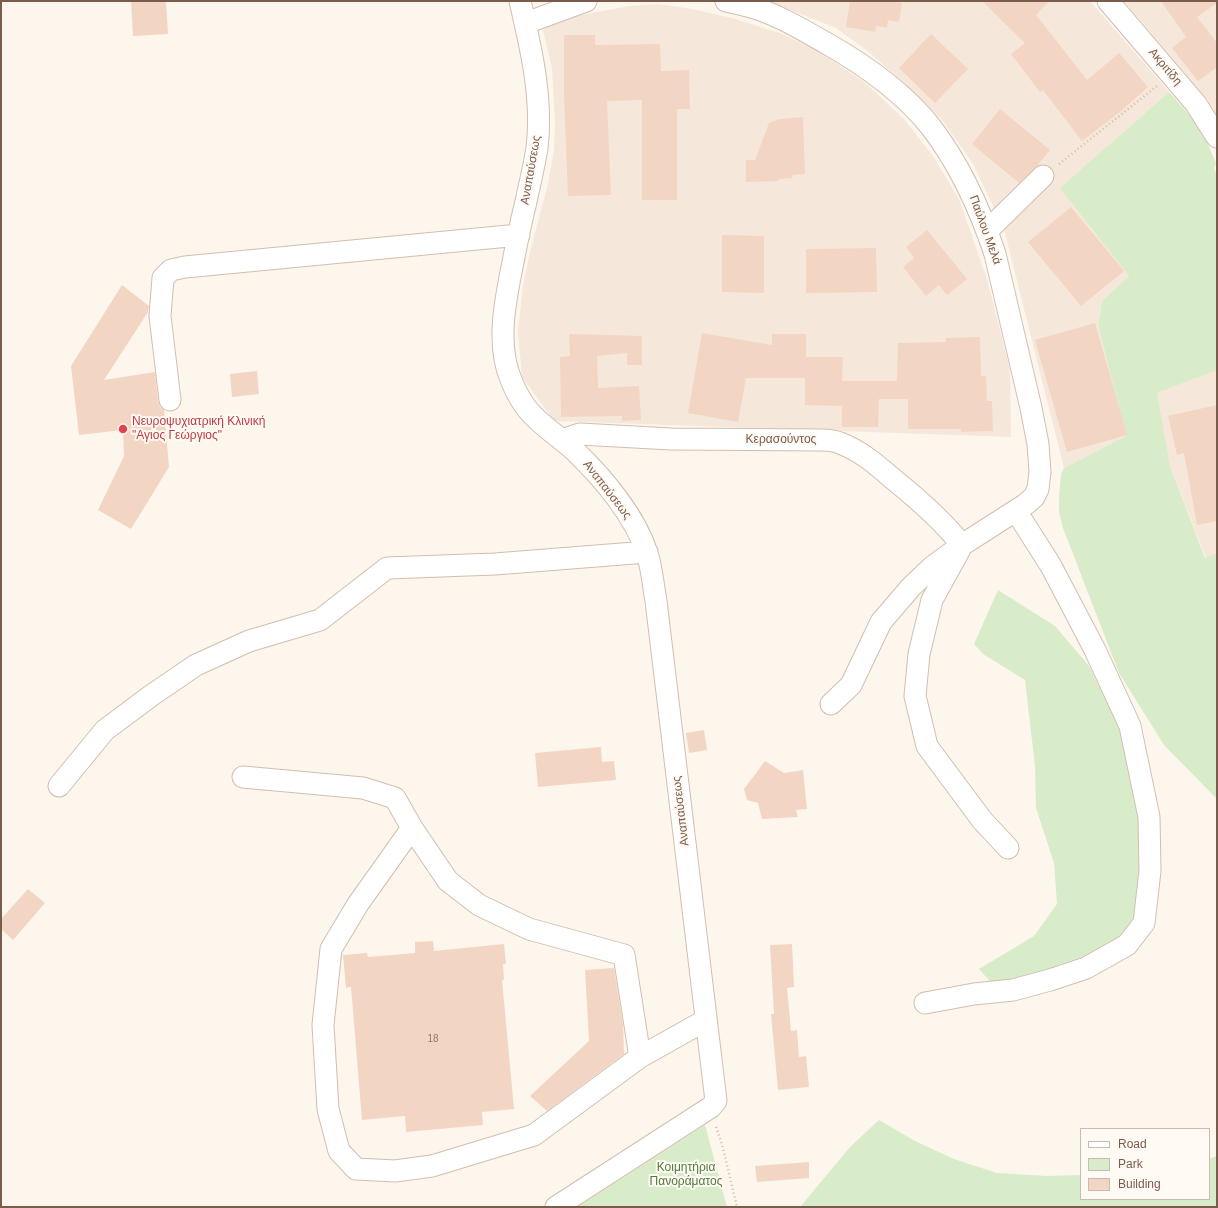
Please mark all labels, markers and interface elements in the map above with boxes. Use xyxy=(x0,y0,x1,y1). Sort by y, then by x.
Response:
street label: Ακριτίδη xyxy=(1145,45,1185,89)
street label: Αναπαύσεως xyxy=(518,134,544,206)
street label: Παύλου Μελά xyxy=(966,193,1004,267)
place label: Νευροψυχιατρική Κλινική "Αγιος Γεώργιος" xyxy=(132,415,265,443)
marker: Νευροψυχιατρική Κλινική "Αγιος Γεώργιος" xyxy=(117,423,129,435)
street label: Κερασούντος xyxy=(746,433,816,447)
street label: Αναπαύσεως xyxy=(580,458,634,522)
street label: Αναπαύσεως xyxy=(670,775,692,847)
house number: 18 xyxy=(427,1033,439,1045)
legend xyxy=(1080,1128,1210,1200)
text: Road xyxy=(1118,1137,1147,1151)
text: Park xyxy=(1118,1157,1143,1171)
park label: Κοιμητήρια Πανοράματος xyxy=(650,1161,722,1189)
text: Building xyxy=(1118,1177,1161,1191)

